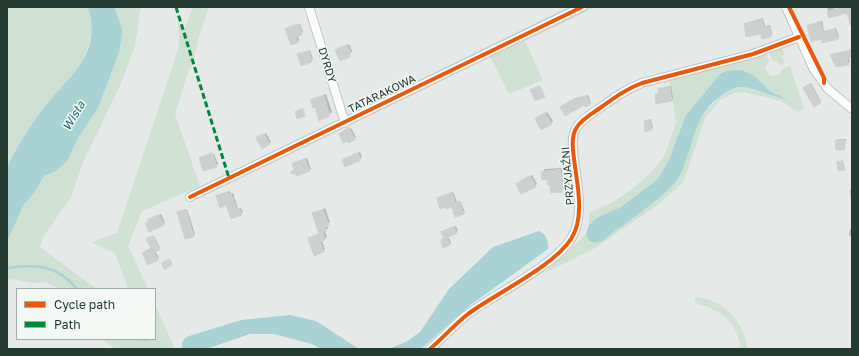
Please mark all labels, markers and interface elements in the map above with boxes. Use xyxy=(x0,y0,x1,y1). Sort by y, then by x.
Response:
street label: DYRDY xyxy=(315,46,339,84)
street label: TATARAKOWA xyxy=(346,72,418,116)
water label: Wisła xyxy=(60,99,88,133)
street label: PRZYJAŹNI xyxy=(559,146,577,206)
legend xyxy=(16,288,156,340)
text: Cycle path xyxy=(54,297,115,312)
text: Path xyxy=(54,317,81,332)

